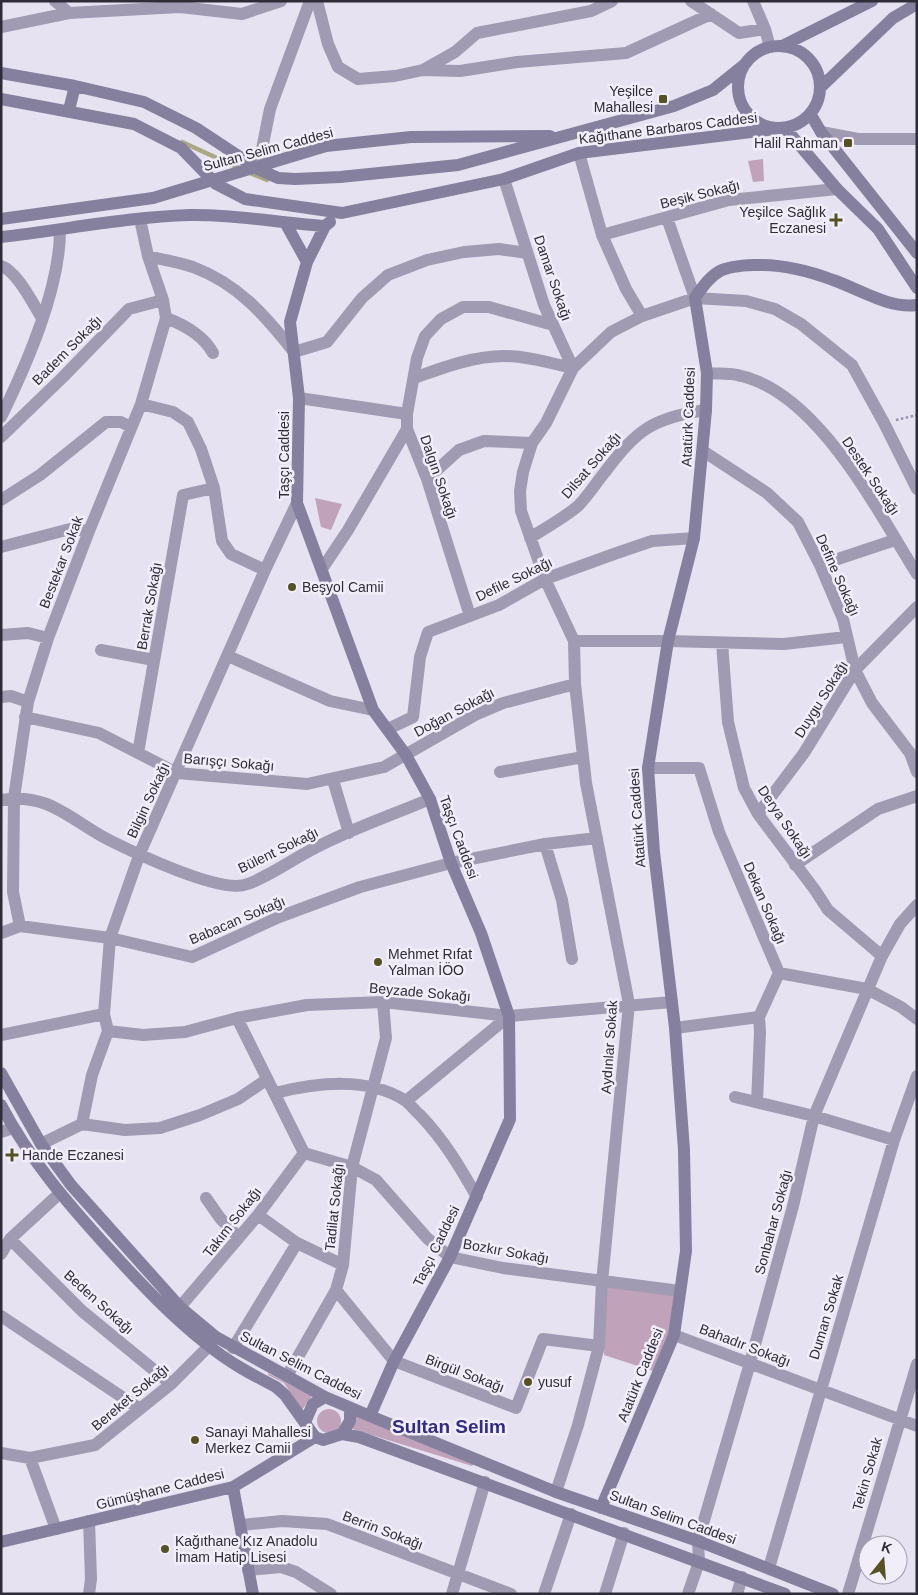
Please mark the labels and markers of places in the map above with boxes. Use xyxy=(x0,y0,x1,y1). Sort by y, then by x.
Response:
place label: Yeşilce Mahallesi xyxy=(594,83,653,115)
marker: Yeşilce Mahallesi xyxy=(657,93,669,105)
place label: Halil Rahman xyxy=(754,135,838,151)
marker: Halil Rahman xyxy=(842,137,854,149)
place label: Yeşilce Sağlık Eczanesi xyxy=(739,204,827,236)
marker: Yeşilce Sağlık Eczanesi xyxy=(830,214,842,226)
place label: Beşyol Camii xyxy=(302,579,384,595)
marker: Beşyol Camii xyxy=(286,581,298,593)
place label: Mehmet Rıfat Yalman İÖO xyxy=(388,946,472,978)
marker: Mehmet Rıfat Yalman İÖO xyxy=(372,956,384,968)
place label: Hande Eczanesi xyxy=(22,1147,124,1163)
marker: Hande Eczanesi xyxy=(6,1149,18,1161)
place label: yusuf xyxy=(538,1374,572,1390)
marker: yusuf xyxy=(522,1376,534,1388)
place label: Sanayi Mahallesi Merkez Camii xyxy=(205,1424,311,1456)
marker: Sanayi Mahallesi Merkez Camii xyxy=(189,1434,201,1446)
place label: Kağıthane Kız Anadolu İmam Hatip Lisesi xyxy=(175,1533,317,1565)
marker: Kağıthane Kız Anadolu İmam Hatip Lisesi xyxy=(159,1543,171,1555)

